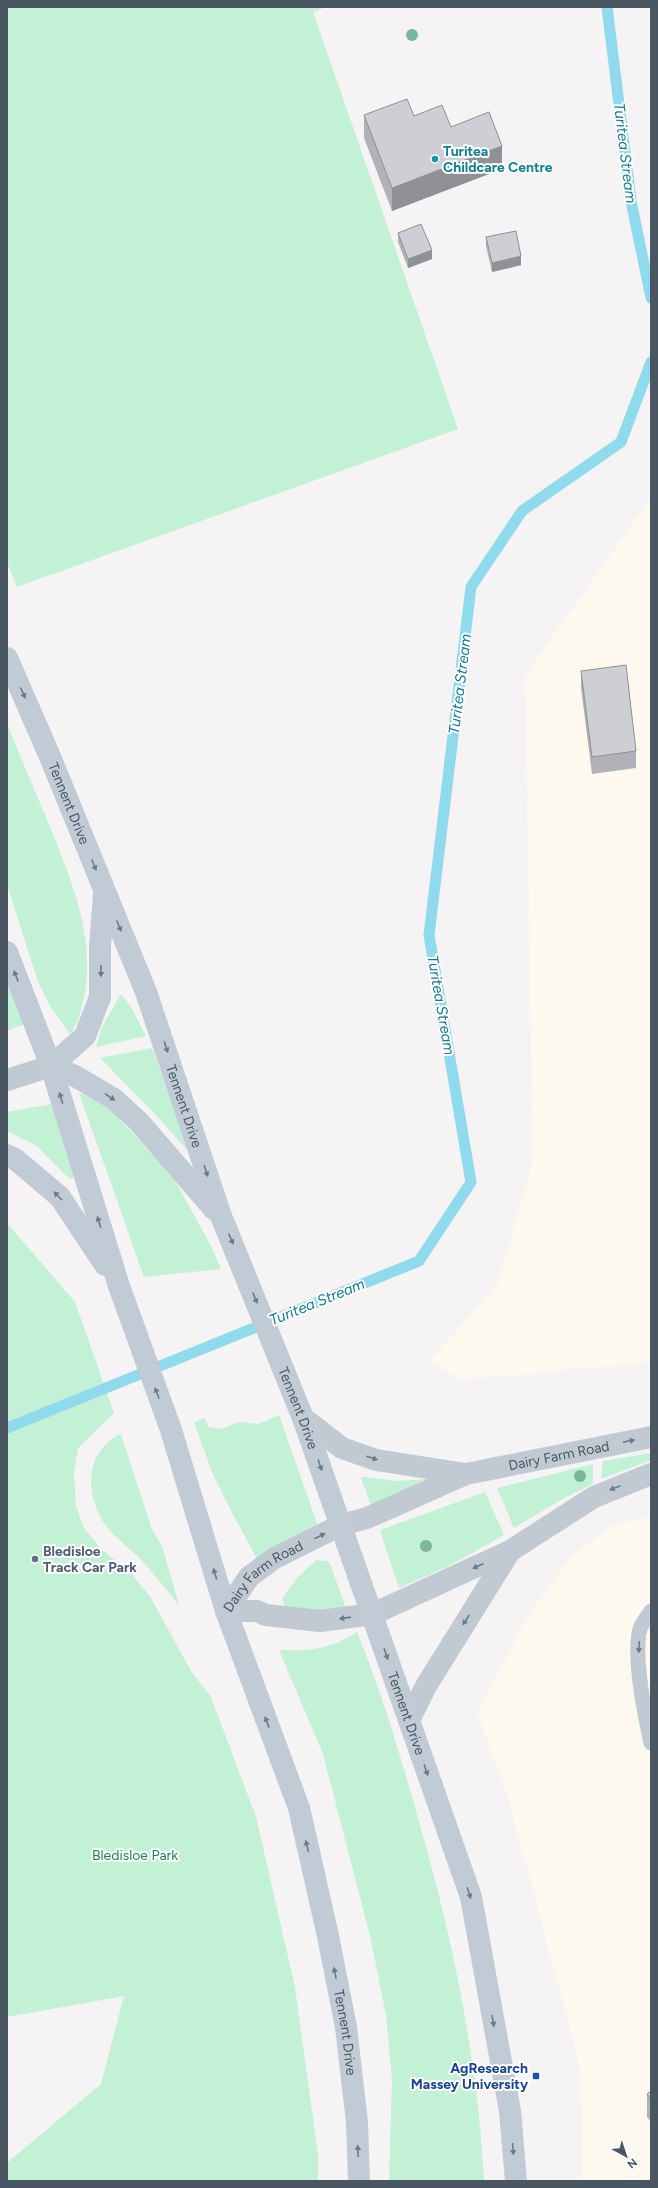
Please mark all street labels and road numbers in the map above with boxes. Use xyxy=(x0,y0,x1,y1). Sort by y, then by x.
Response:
street label: Tennent Drive xyxy=(44,760,93,847)
street label: Tennent Drive xyxy=(162,1062,206,1150)
street label: Tennent Drive xyxy=(274,1365,321,1452)
street label: Dairy Farm Road xyxy=(507,1438,611,1474)
street label: Dairy Farm Road xyxy=(220,1537,306,1615)
street label: Tennent Drive xyxy=(384,1670,429,1758)
street label: Tennent Drive xyxy=(330,1988,360,2077)

